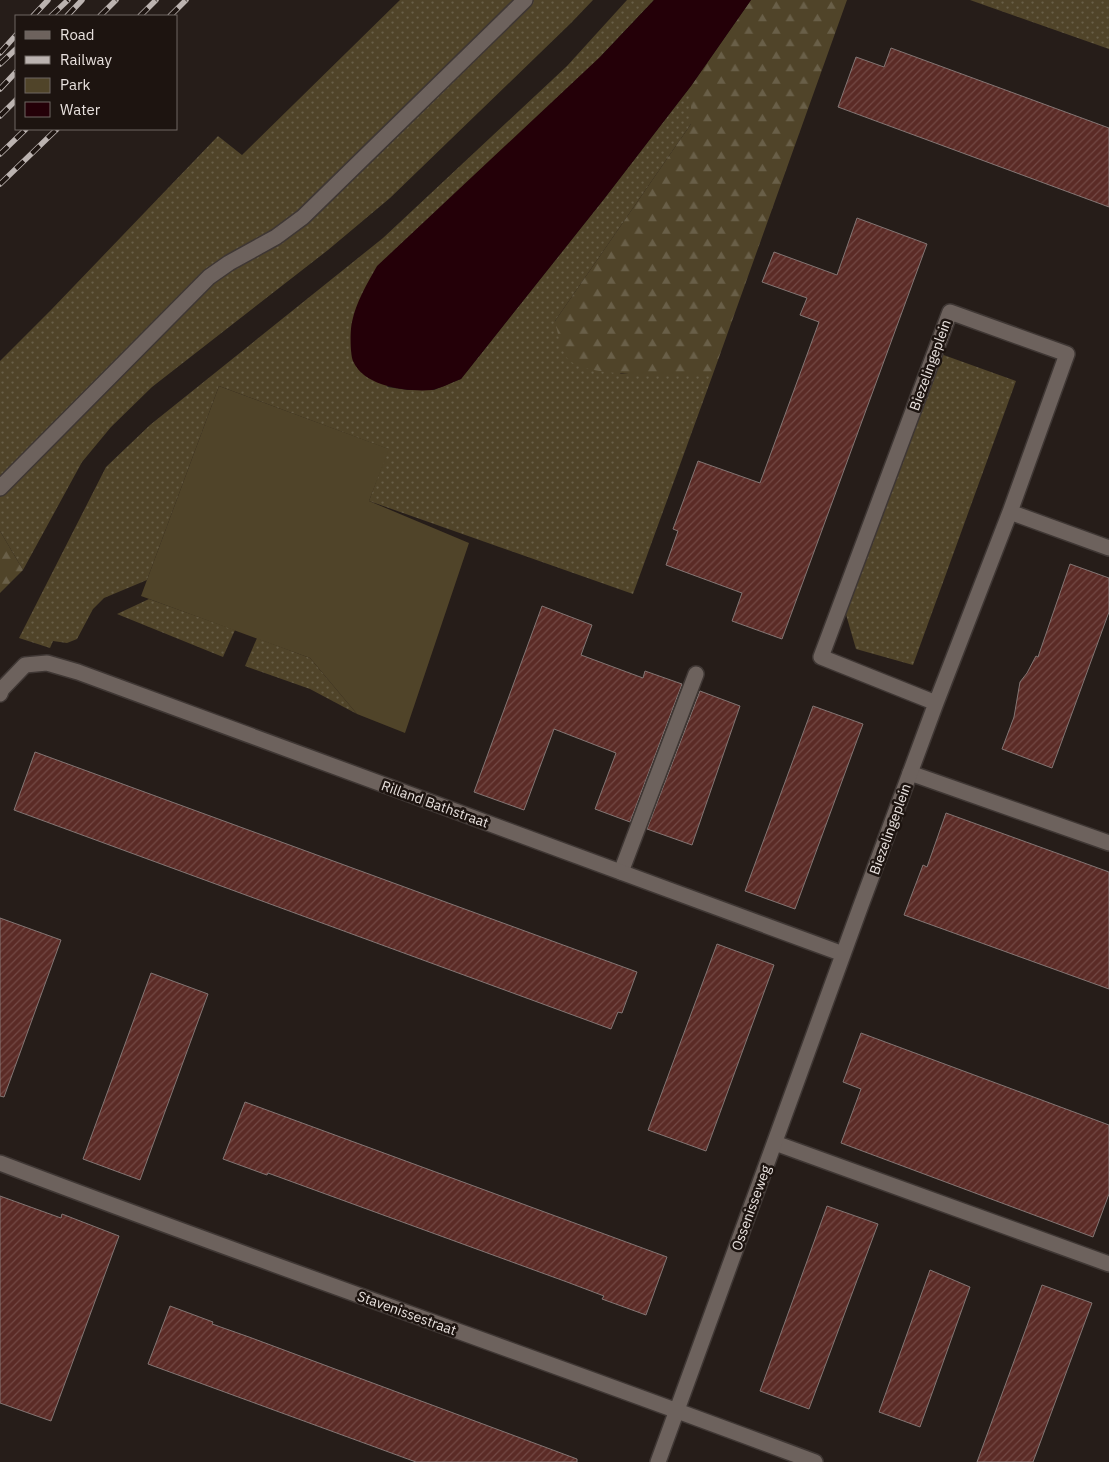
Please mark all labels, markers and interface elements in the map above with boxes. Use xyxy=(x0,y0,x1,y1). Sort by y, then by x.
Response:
legend xyxy=(15,15,178,130)
text: Road xyxy=(60,25,95,44)
text: Railway xyxy=(60,50,113,69)
text: Park xyxy=(60,75,90,94)
text: Water xyxy=(60,100,101,119)
street label: Biezelingeplein xyxy=(905,317,955,413)
street label: Rilland Bathstraat xyxy=(379,776,491,832)
street label: Biezelingeplein xyxy=(865,781,915,877)
street label: Ossenisseweg xyxy=(727,1162,775,1253)
street label: Stavenissestraat xyxy=(355,1287,459,1339)

